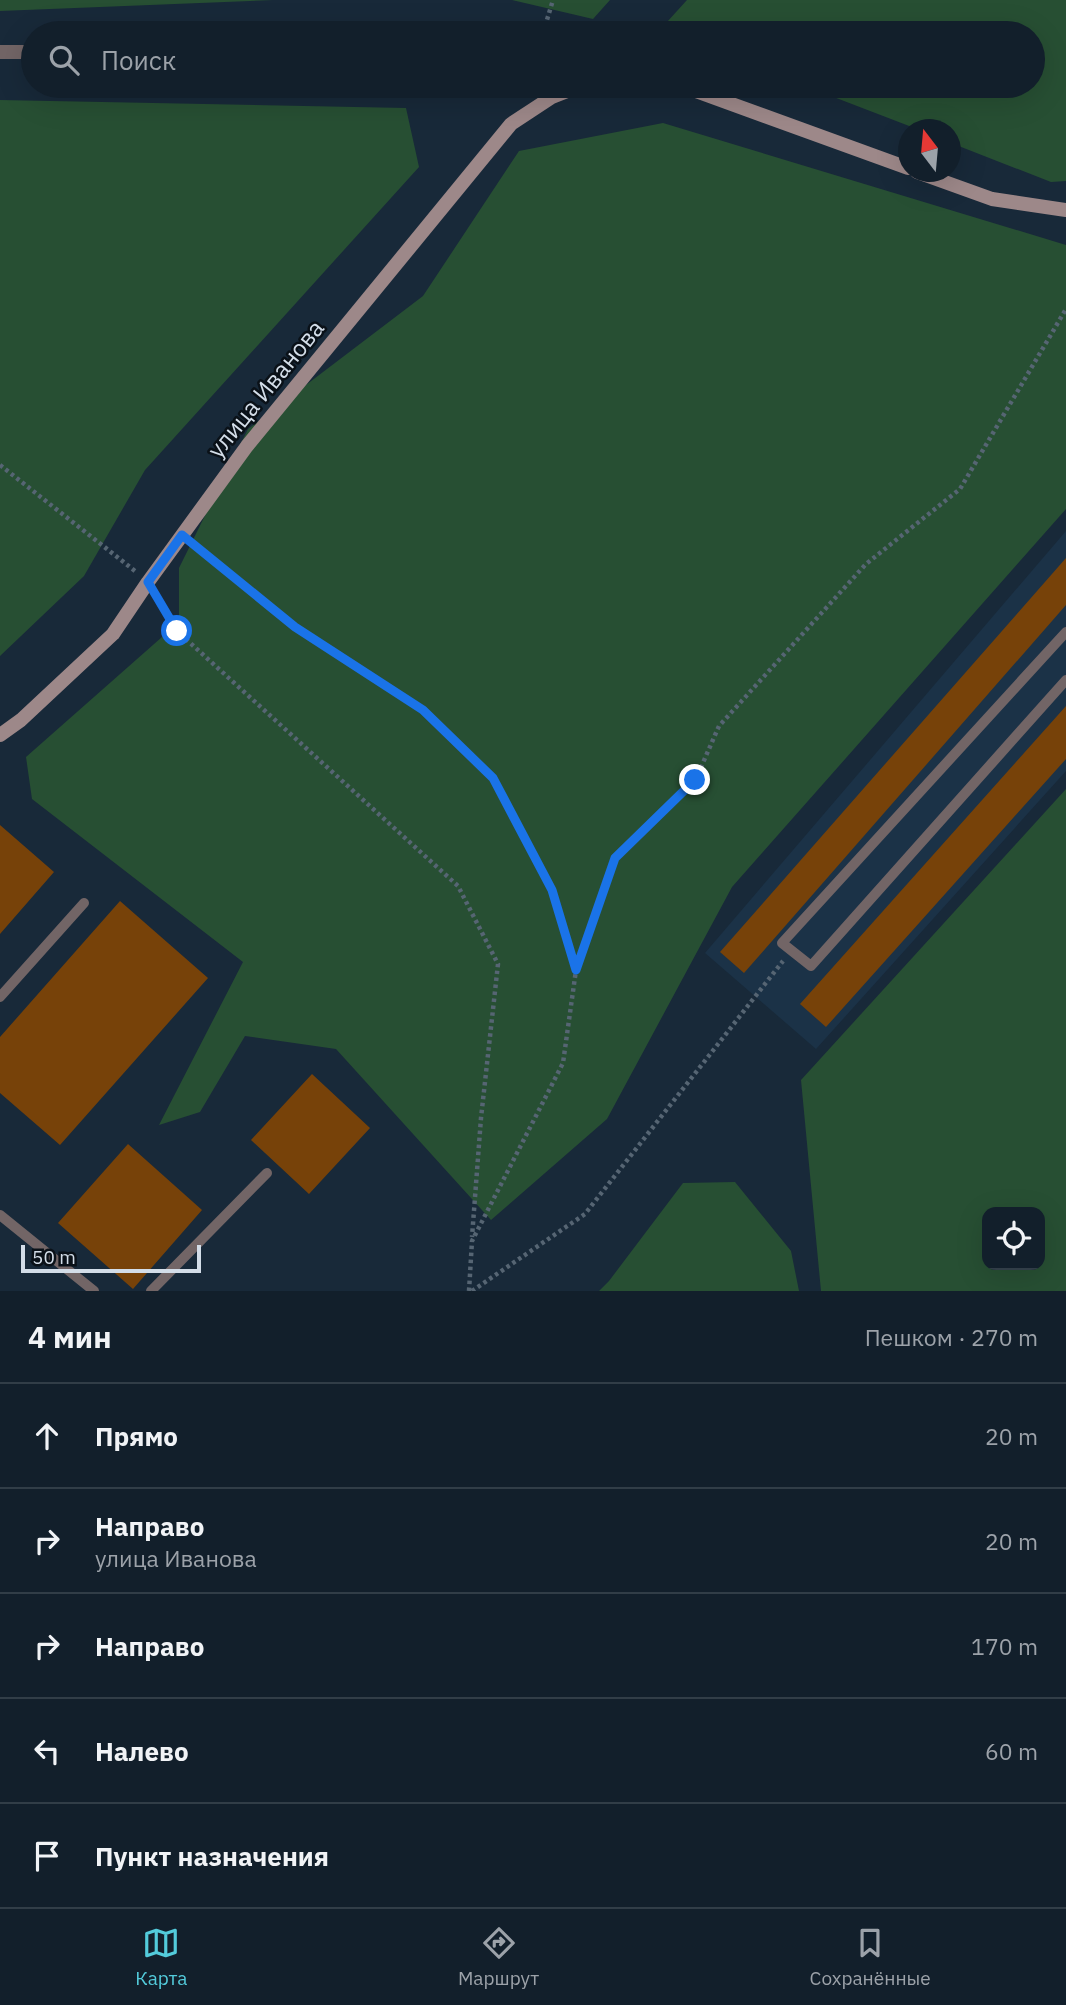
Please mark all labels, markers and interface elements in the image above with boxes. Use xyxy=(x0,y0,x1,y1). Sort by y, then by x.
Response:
search box xyxy=(21,21,1045,98)
icon: search xyxy=(45,41,83,79)
text: Поиск xyxy=(101,43,176,77)
north arrow xyxy=(898,119,961,182)
street label: улица Иванова xyxy=(200,313,331,464)
route start xyxy=(161,615,192,646)
route end xyxy=(679,764,710,795)
map controls xyxy=(982,1207,1045,1270)
button: locate xyxy=(982,1207,1045,1270)
scale bar xyxy=(21,1242,201,1274)
text: 50 m xyxy=(32,1245,76,1269)
text: 4 мин xyxy=(28,1317,112,1356)
text: Пешком · 270 m xyxy=(865,1322,1038,1352)
icon: ahead xyxy=(28,1417,66,1455)
text: Прямо xyxy=(95,1419,178,1453)
text: 20 m xyxy=(985,1421,1038,1451)
text: Направо xyxy=(95,1509,204,1543)
icon: right xyxy=(28,1522,66,1560)
text: 20 m xyxy=(985,1526,1038,1556)
text: улица Иванова xyxy=(95,1543,257,1573)
icon: right xyxy=(28,1627,66,1665)
text: Направо xyxy=(95,1629,204,1663)
text: 170 m xyxy=(971,1631,1038,1661)
icon: left xyxy=(28,1732,66,1770)
text: Налево xyxy=(95,1734,189,1768)
text: 60 m xyxy=(985,1736,1038,1766)
icon: arrive xyxy=(28,1837,66,1875)
text: Пункт назначения xyxy=(95,1839,329,1873)
tab: Карта xyxy=(135,1924,188,1990)
tab: Маршрут xyxy=(458,1924,539,1990)
tab: Сохранённые xyxy=(810,1924,931,1990)

